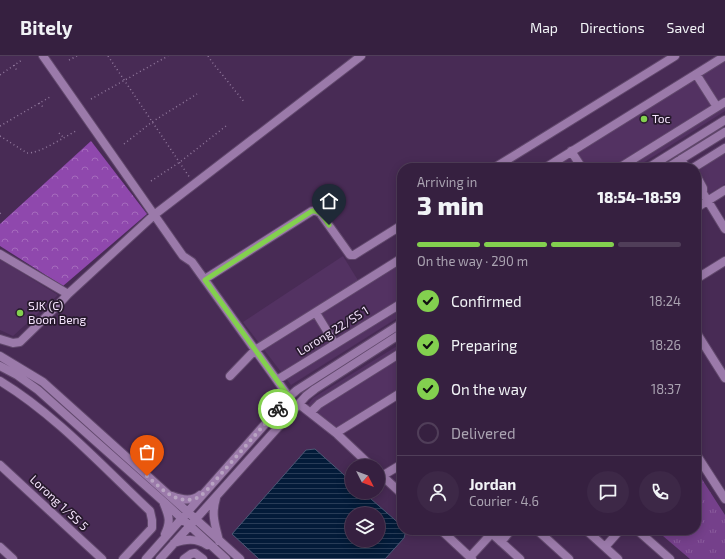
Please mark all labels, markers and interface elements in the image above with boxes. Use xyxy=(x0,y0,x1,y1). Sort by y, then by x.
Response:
text: Bitely xyxy=(20,16,72,39)
text: Map xyxy=(530,19,558,36)
text: Directions xyxy=(580,19,645,36)
text: Saved xyxy=(667,19,705,36)
place label: Toc xyxy=(652,111,670,125)
marker: Toc xyxy=(639,114,649,124)
text: Arriving in xyxy=(417,174,477,190)
pin xyxy=(312,184,346,225)
text: 18:54–18:59 xyxy=(597,188,681,206)
text: 3 min xyxy=(417,189,484,220)
icon: home xyxy=(318,190,340,212)
text: On the way · 290 m xyxy=(417,253,528,269)
icon: check xyxy=(417,290,439,312)
text: Confirmed xyxy=(451,292,522,310)
text: 18:24 xyxy=(650,293,681,309)
place label: SJK (C) Boon Beng xyxy=(28,298,87,326)
street label: Lorong 22/SS 1 xyxy=(294,303,371,358)
marker: SJK (C) Boon Beng xyxy=(15,308,25,318)
icon: check xyxy=(417,334,439,356)
text: Preparing xyxy=(451,336,517,354)
text: 18:26 xyxy=(650,337,681,353)
icon: check xyxy=(417,378,439,400)
text: On the way xyxy=(451,380,527,398)
text: 18:37 xyxy=(651,381,681,397)
courier xyxy=(258,389,298,429)
icon: bike xyxy=(267,398,289,420)
text: Delivered xyxy=(451,424,516,442)
pin xyxy=(130,435,164,476)
icon: bag xyxy=(136,441,158,463)
north arrow xyxy=(345,459,385,499)
map controls xyxy=(345,459,385,547)
button: person xyxy=(417,471,459,513)
button: chat xyxy=(587,471,629,513)
button: phone xyxy=(639,471,681,513)
street label: Lorong 1/SS 5 xyxy=(28,472,92,533)
text: Jordan xyxy=(469,475,516,493)
text: Courier · 4.6 xyxy=(469,493,539,509)
button: layers xyxy=(345,507,385,547)

